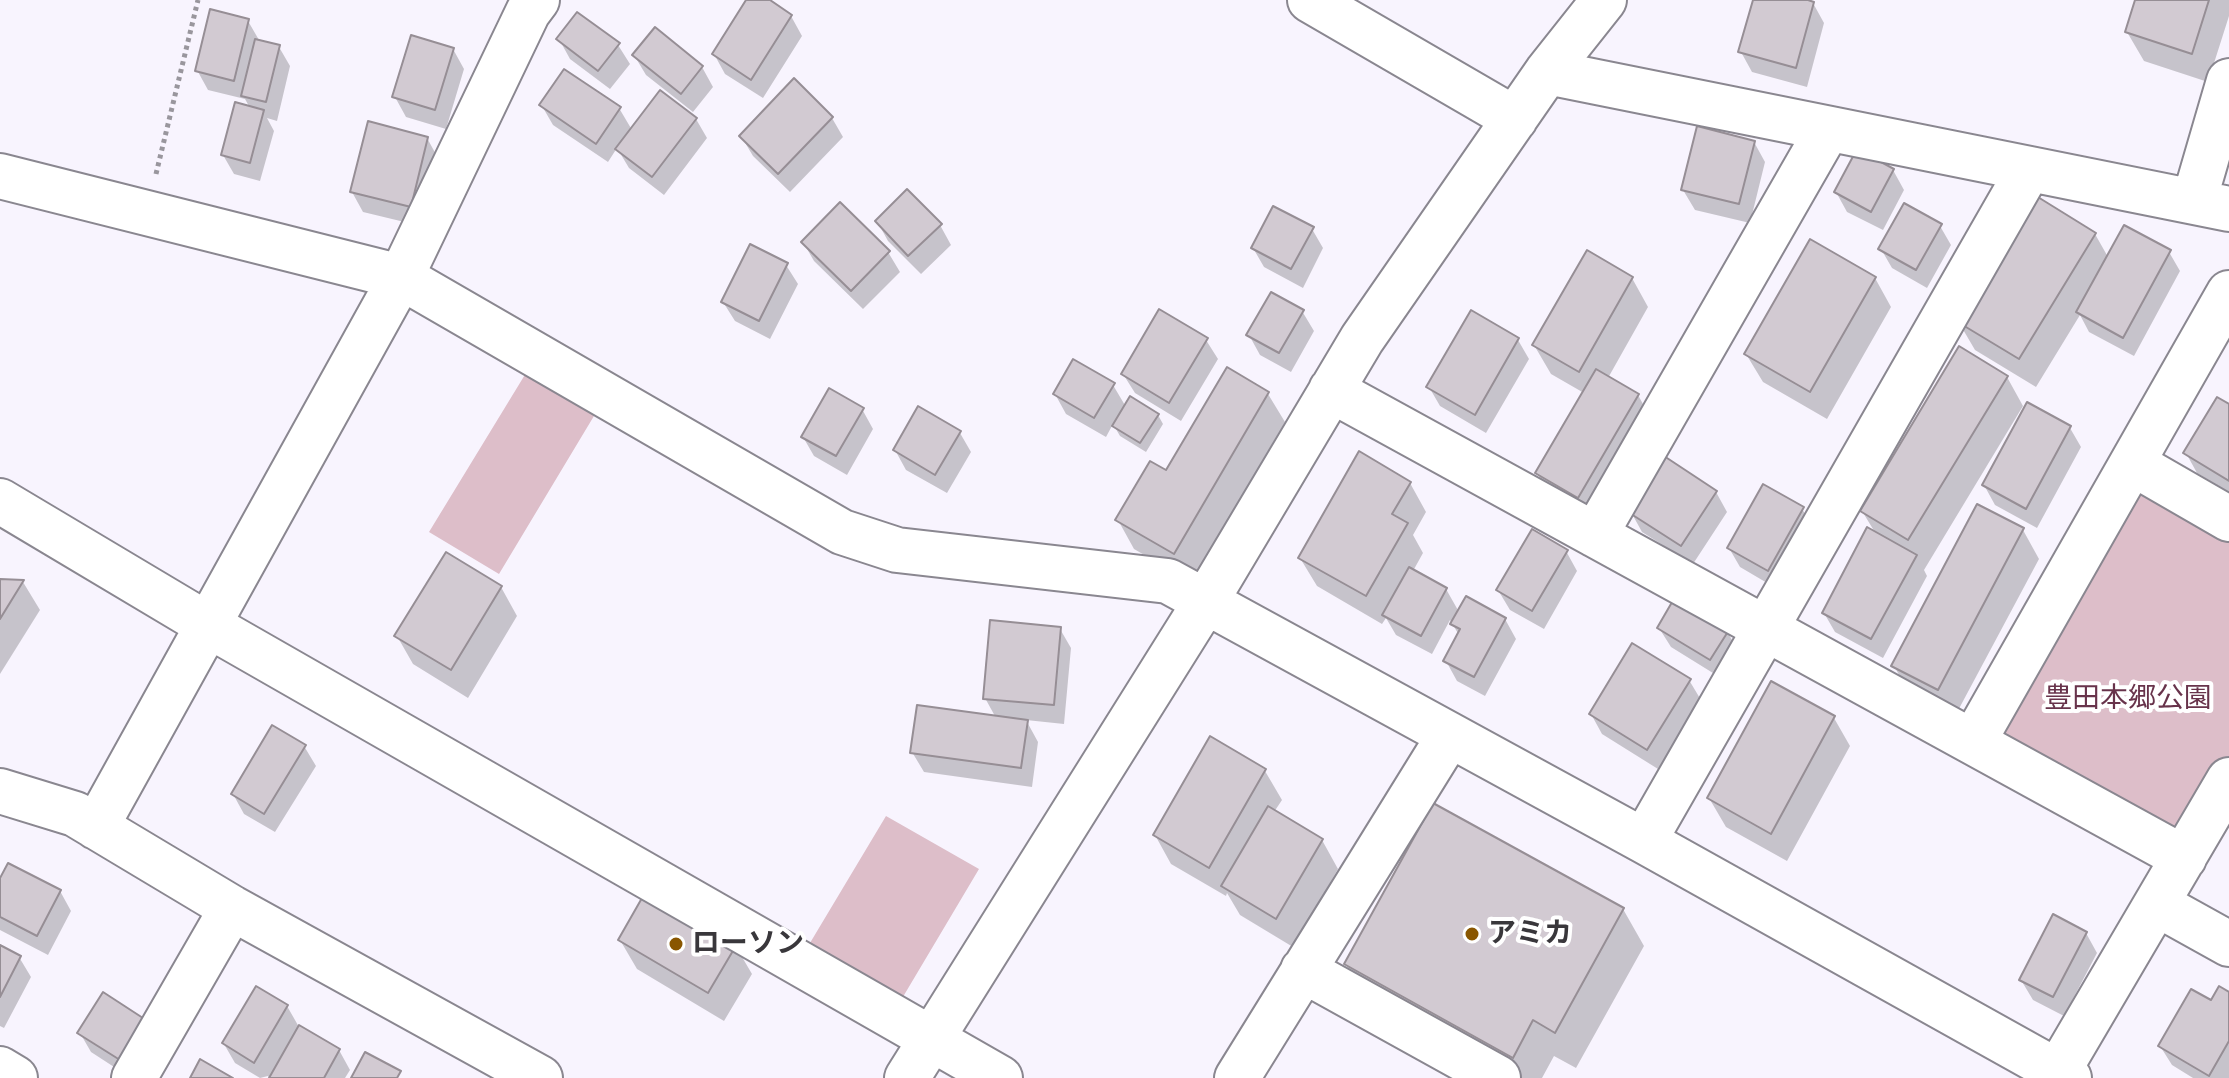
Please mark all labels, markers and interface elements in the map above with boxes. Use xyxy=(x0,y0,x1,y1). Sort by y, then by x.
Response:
park label: 豊田本郷公園 xyxy=(2044,682,2212,716)
place label: アミカ xyxy=(1488,917,1572,951)
marker: アミカ xyxy=(1463,925,1481,943)
place label: ローソン xyxy=(692,927,804,961)
marker: ローソン xyxy=(667,935,685,953)

